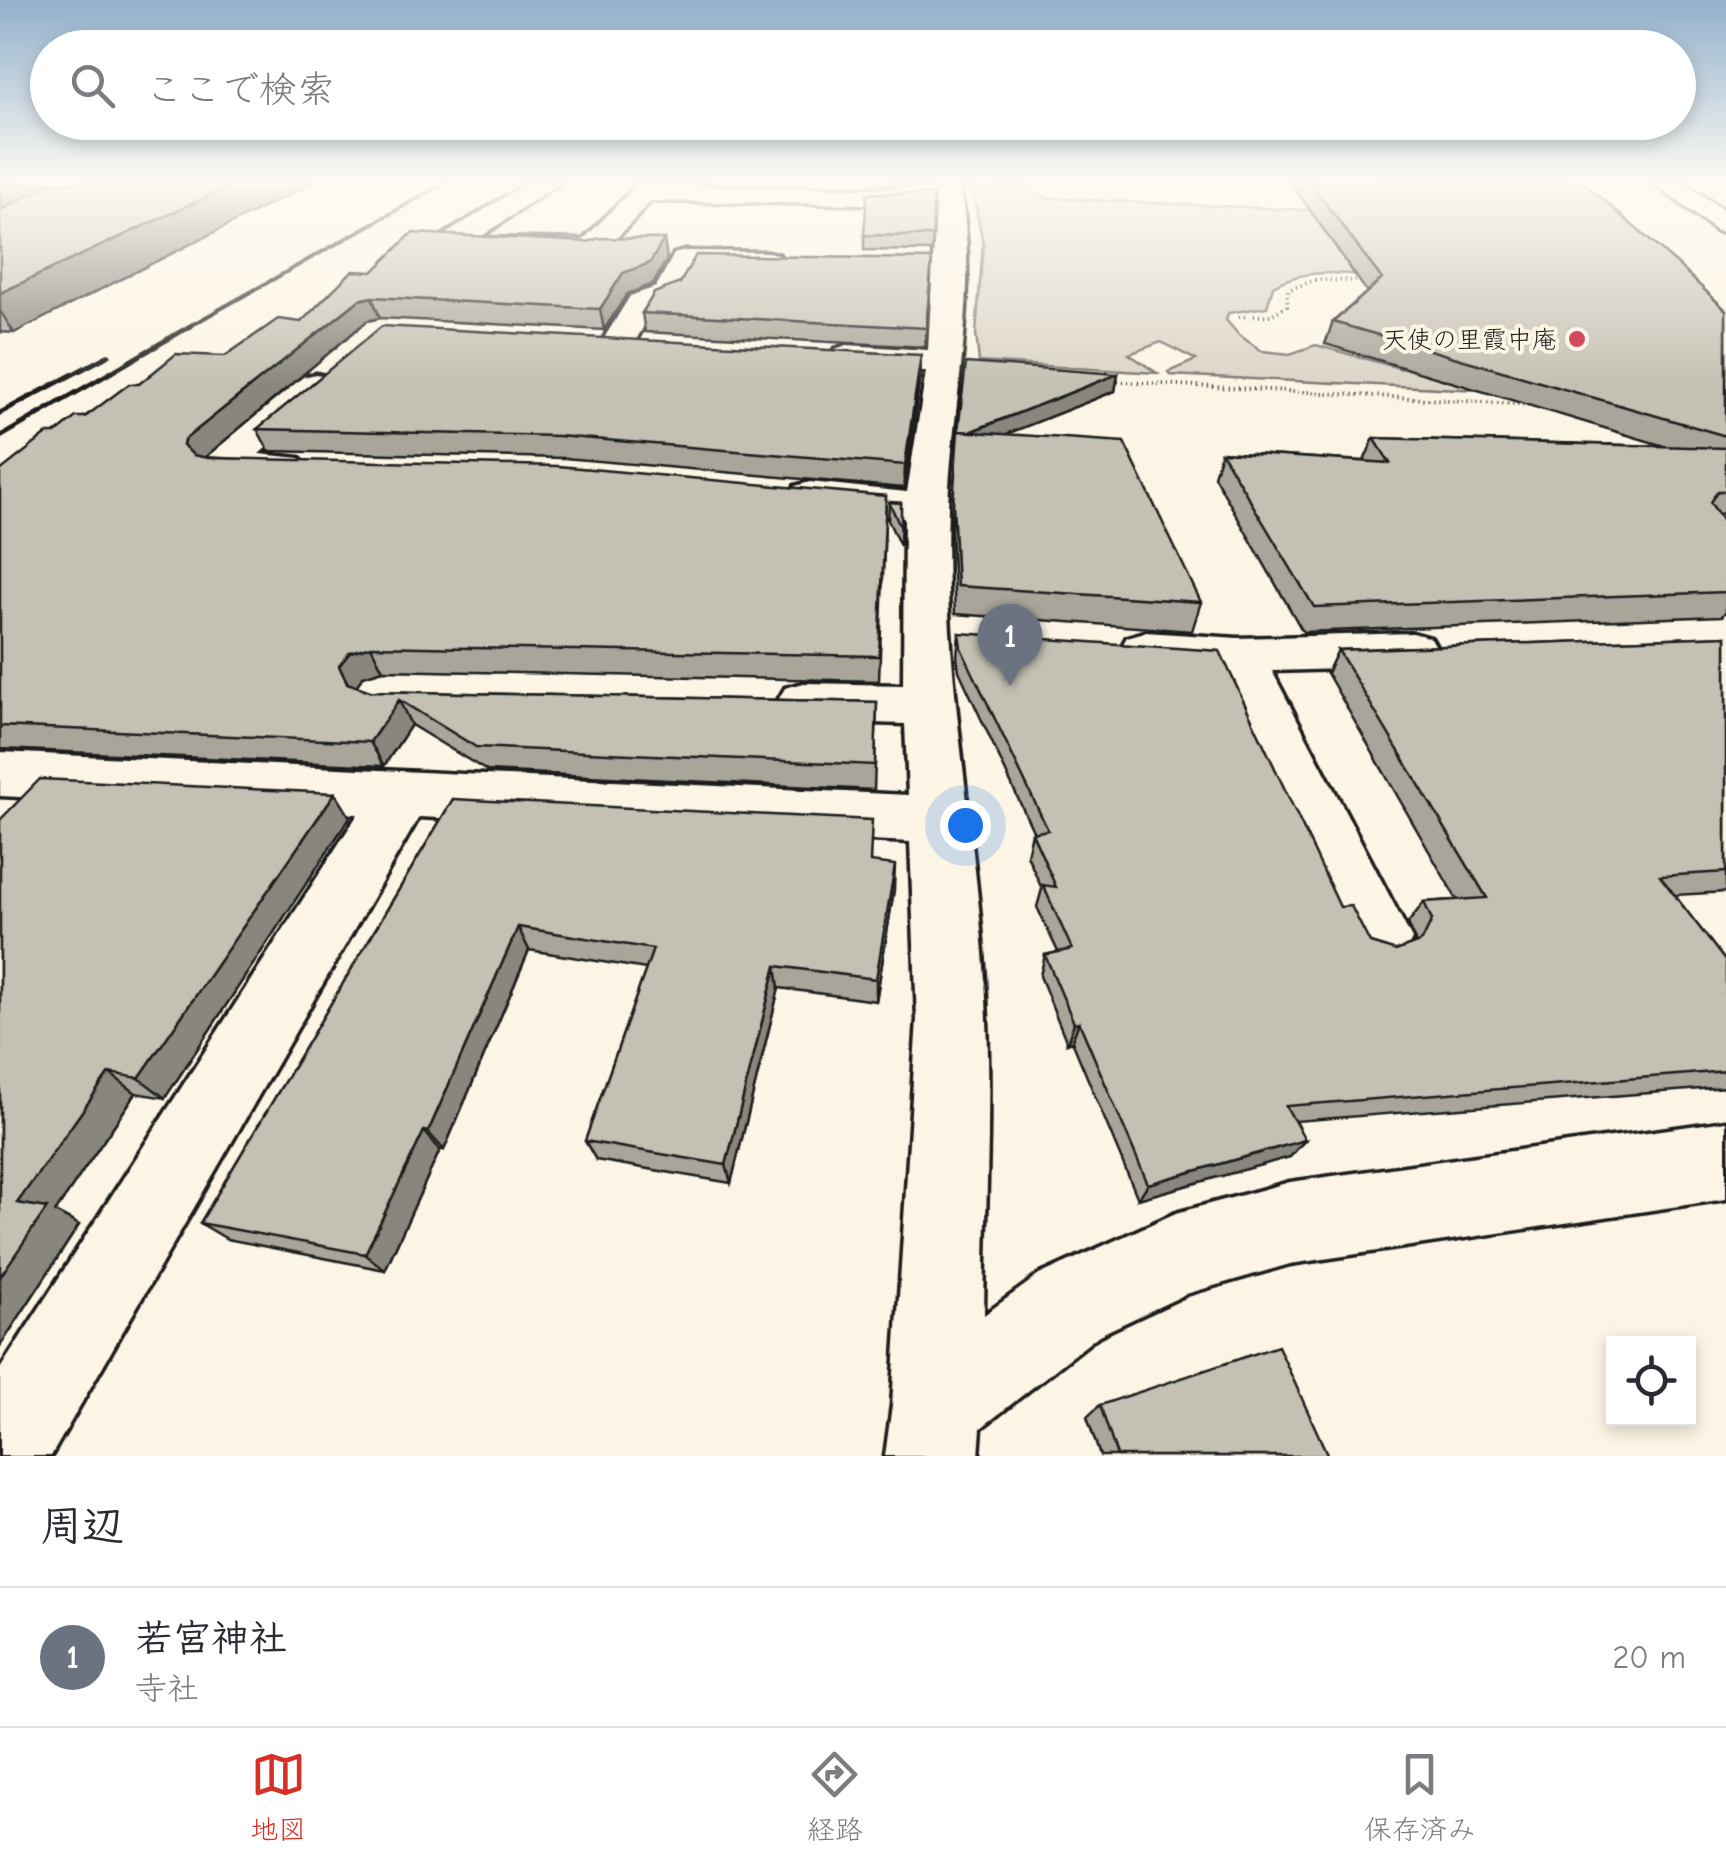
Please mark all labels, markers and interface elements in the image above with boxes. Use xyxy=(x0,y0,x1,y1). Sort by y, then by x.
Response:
search box xyxy=(30,30,1696,140)
icon: search xyxy=(65,58,120,113)
text: ここで検索 xyxy=(145,68,335,112)
place label: 天使の里霞中庵 xyxy=(1382,325,1557,354)
marker: 天使の里霞中庵 xyxy=(1566,328,1588,350)
pin: 1 xyxy=(978,604,1042,686)
your location xyxy=(940,800,991,851)
map controls xyxy=(1606,1336,1696,1426)
button: locate xyxy=(1606,1336,1696,1426)
text: 周辺 xyxy=(40,1502,124,1551)
text: 若宮神社 xyxy=(135,1617,287,1661)
text: 1 xyxy=(66,1639,79,1676)
text: 20 m xyxy=(1613,1639,1686,1676)
text: 寺社 xyxy=(135,1670,199,1707)
tab: 地図 xyxy=(250,1747,306,1847)
tab: 経路 xyxy=(807,1747,863,1847)
tab: 保存済み xyxy=(1364,1747,1476,1847)

